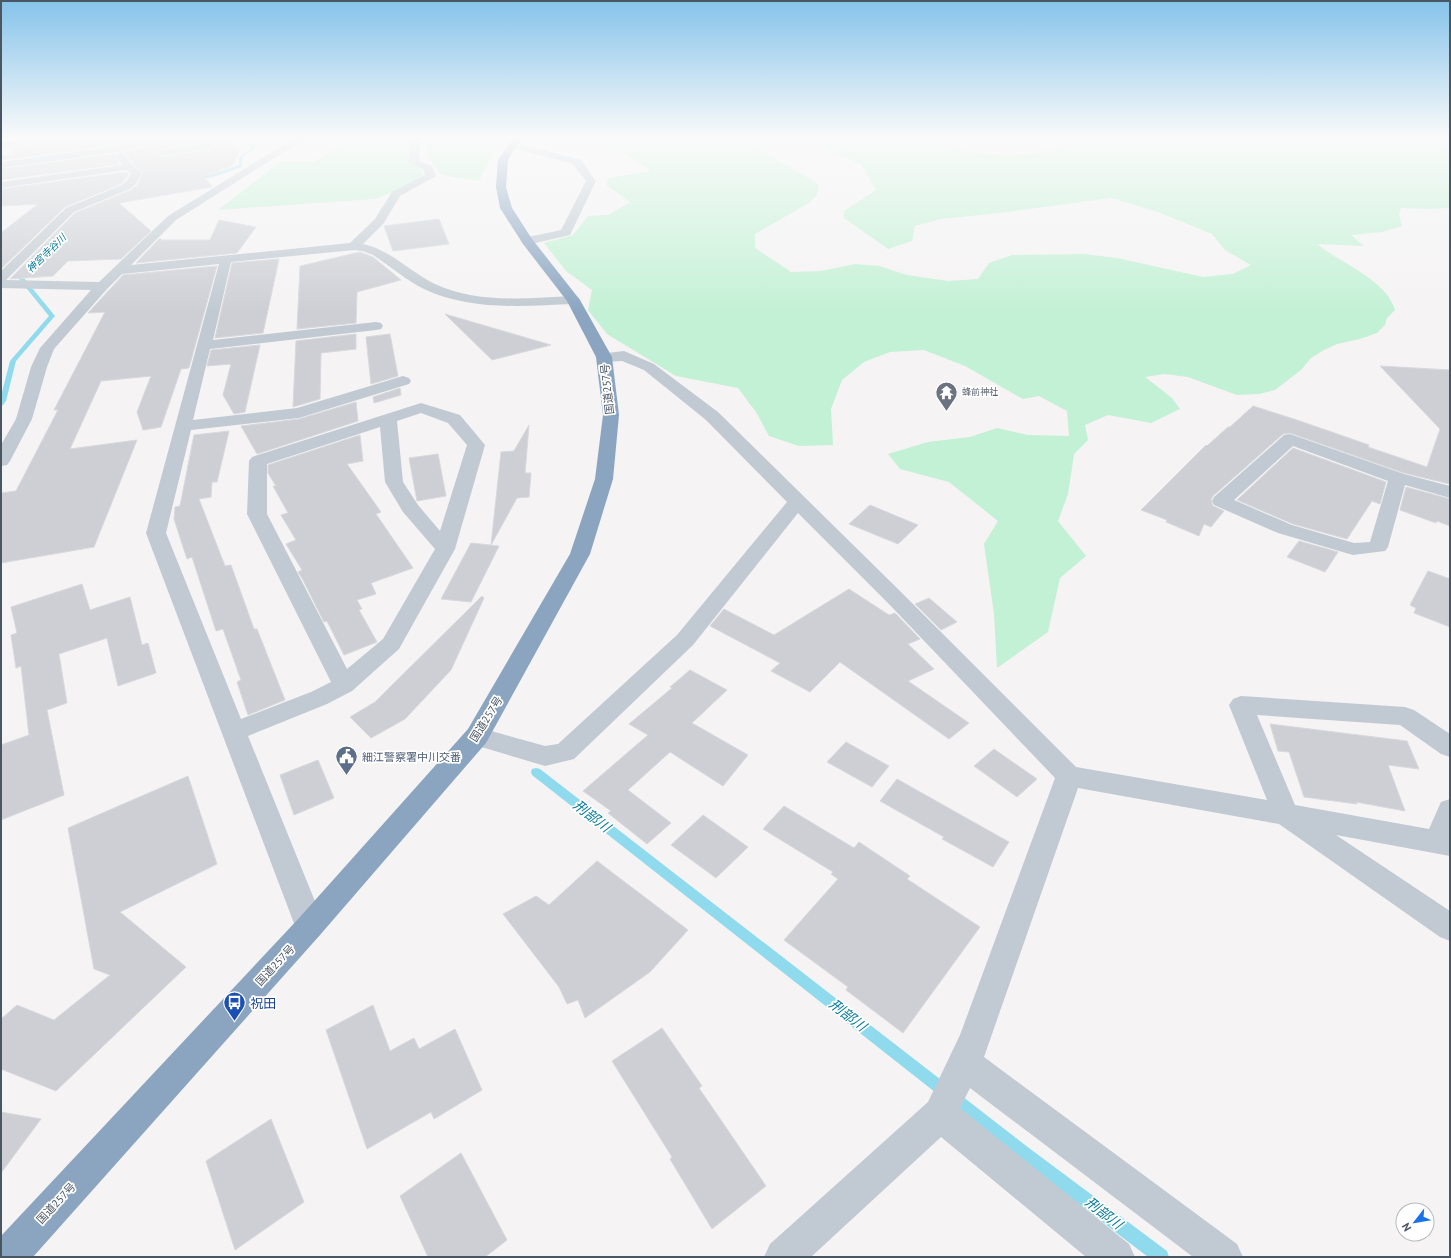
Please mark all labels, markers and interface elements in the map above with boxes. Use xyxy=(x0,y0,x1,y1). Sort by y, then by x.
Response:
water label: 神宮寺谷川 xyxy=(24,231,70,275)
street label: 国道257号 xyxy=(597,363,617,415)
temple icon: 蜂前神社 xyxy=(933,379,959,412)
place label: 蜂前神社 xyxy=(962,386,998,397)
street label: 国道257号 xyxy=(467,694,505,744)
public building icon: 細江警察署中川交番 xyxy=(334,744,360,777)
place label: 細江警察署中川交番 xyxy=(362,750,461,764)
water label: 刑部川 xyxy=(570,796,616,837)
street label: 国道257号 xyxy=(252,942,298,988)
bus stop icon: 祝田 xyxy=(222,990,248,1023)
place label: 祝田 xyxy=(250,995,276,1012)
water label: 刑部川 xyxy=(826,995,872,1036)
street label: 国道257号 xyxy=(33,1180,79,1226)
water label: 刑部川 xyxy=(1082,1193,1128,1234)
north arrow xyxy=(1395,1202,1435,1242)
text: N xyxy=(1399,1220,1414,1234)

